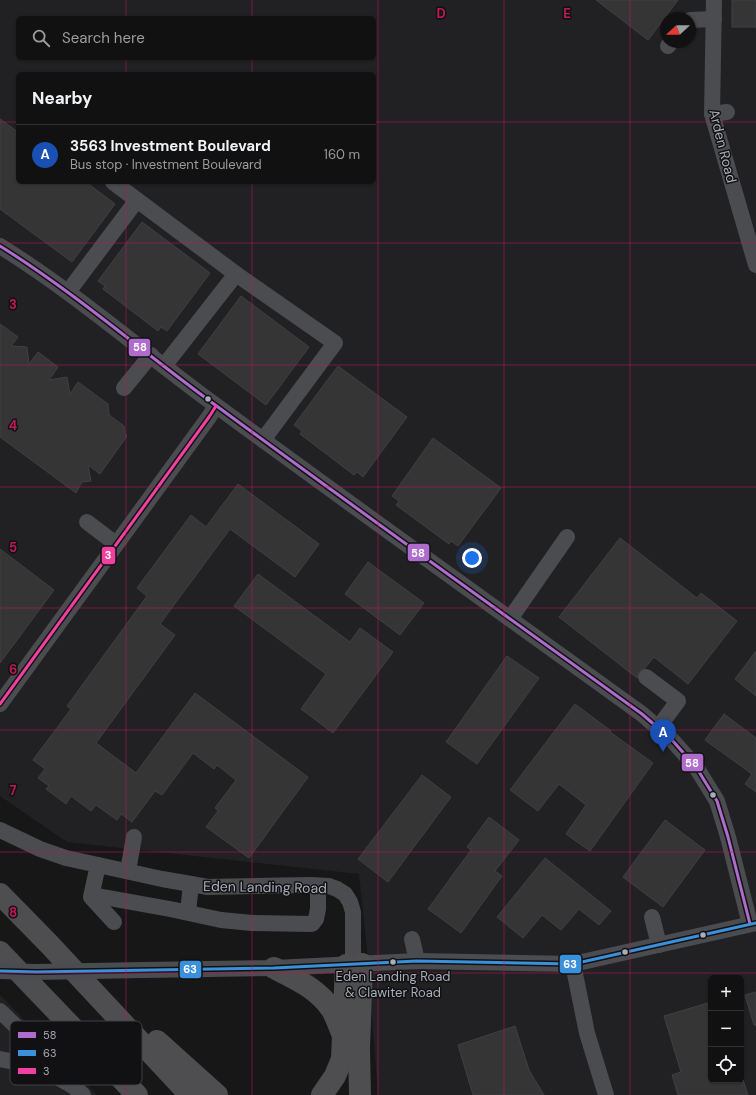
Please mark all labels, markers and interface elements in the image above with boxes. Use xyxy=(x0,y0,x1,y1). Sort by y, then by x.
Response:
text: D xyxy=(436,5,446,22)
text: E xyxy=(563,5,571,22)
north arrow xyxy=(660,12,696,48)
search box xyxy=(16,16,376,60)
icon: search xyxy=(30,27,52,49)
text: Search here xyxy=(62,28,145,48)
text: Nearby xyxy=(32,87,92,109)
street label: Arden Road xyxy=(705,107,741,185)
text: 3563 Investment Boulevard xyxy=(70,136,271,156)
text: A xyxy=(40,146,50,163)
text: 160 m xyxy=(324,146,360,163)
text: Bus stop · Investment Boulevard xyxy=(70,156,262,173)
text: 3 xyxy=(9,296,17,313)
line badge: 58 xyxy=(128,338,151,357)
text: 58 xyxy=(133,340,147,354)
unlabelled marker xyxy=(203,394,213,404)
text: 4 xyxy=(9,417,17,434)
text: 5 xyxy=(9,539,17,556)
line badge: 58 xyxy=(407,543,430,562)
line badge: 3 xyxy=(101,546,116,565)
text: 58 xyxy=(411,546,425,560)
text: 3 xyxy=(105,548,111,562)
your location xyxy=(462,548,482,568)
text: 6 xyxy=(9,661,17,678)
pin: A xyxy=(650,719,676,752)
line badge: 58 xyxy=(681,753,704,772)
text: 58 xyxy=(685,756,699,770)
text: 7 xyxy=(10,782,17,799)
unlabelled marker xyxy=(708,790,718,800)
street label: Eden Landing Road xyxy=(203,877,327,897)
text: 8 xyxy=(9,904,17,921)
unlabelled marker xyxy=(698,930,708,940)
unlabelled marker xyxy=(620,947,630,957)
line badge: 63 xyxy=(559,954,582,974)
marker: Eden Landing Road & Clawiter Road xyxy=(388,957,398,967)
text: 63 xyxy=(563,957,577,971)
line badge: 63 xyxy=(179,960,202,979)
text: 63 xyxy=(183,962,197,976)
place label: Eden Landing Road & Clawiter Road xyxy=(336,968,450,1001)
map controls xyxy=(708,975,744,1083)
button: + xyxy=(708,975,744,1011)
button: − xyxy=(708,1011,744,1047)
legend xyxy=(10,1021,142,1085)
text: 58 xyxy=(43,1028,56,1042)
text: 63 xyxy=(43,1046,56,1060)
button: locate xyxy=(708,1047,744,1083)
text: 3 xyxy=(43,1064,50,1078)

